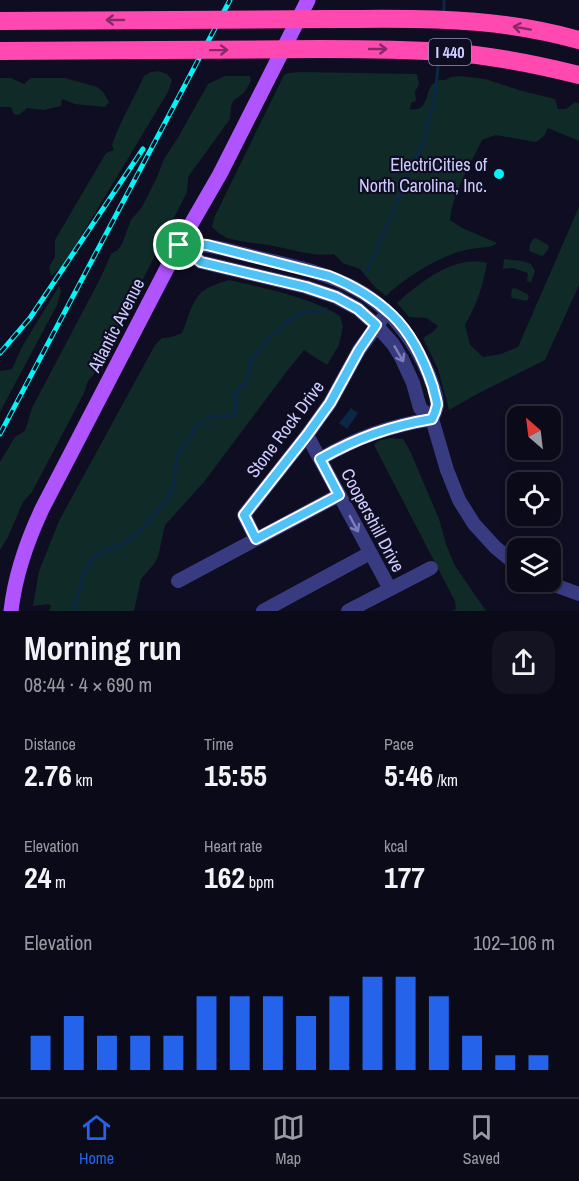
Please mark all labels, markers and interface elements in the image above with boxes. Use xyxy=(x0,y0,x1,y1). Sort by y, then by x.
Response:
one-way arrow xyxy=(106,15,126,26)
one-way arrow xyxy=(512,22,532,33)
road number: I 440 xyxy=(429,39,471,65)
one-way arrow xyxy=(368,43,388,55)
one-way arrow xyxy=(208,44,228,56)
place label: ElectriCities of North Carolina, Inc. xyxy=(359,152,488,198)
marker: ElectriCities of North Carolina, Inc. xyxy=(492,167,506,181)
pin xyxy=(153,219,204,270)
icon: arrive xyxy=(162,228,195,261)
street label: Atlantic Avenue xyxy=(81,274,150,377)
one-way arrow xyxy=(393,345,405,362)
street label: Stone Rock Drive xyxy=(240,375,330,483)
north arrow xyxy=(507,406,561,460)
map controls xyxy=(507,406,561,592)
street label: Coopershill Drive xyxy=(335,464,411,576)
button: locate xyxy=(507,472,561,526)
one-way arrow xyxy=(348,515,360,532)
button: layers xyxy=(507,538,561,592)
text: Morning run xyxy=(24,626,182,670)
button: share xyxy=(492,631,555,694)
text: 08:44 · 4 × 690 m xyxy=(24,671,152,698)
text: Distance xyxy=(24,733,76,755)
text: Time xyxy=(204,733,234,755)
text: Pace xyxy=(384,733,414,755)
text: 2.76 xyxy=(24,755,72,795)
text: 15:55 xyxy=(204,755,267,795)
text: 5:46 xyxy=(384,755,433,795)
text: km xyxy=(72,769,93,791)
text: /km xyxy=(433,769,458,791)
text: Elevation xyxy=(24,835,79,857)
text: Heart rate xyxy=(204,835,262,857)
text: kcal xyxy=(384,835,407,857)
text: 24 xyxy=(24,857,51,897)
text: 162 xyxy=(204,857,245,897)
text: 177 xyxy=(384,857,425,897)
text: m xyxy=(51,871,66,893)
text: bpm xyxy=(245,871,274,893)
text: Elevation xyxy=(24,929,92,956)
text: 102–106 m xyxy=(473,929,555,956)
tab: Home xyxy=(79,1111,114,1169)
tab: Map xyxy=(272,1111,305,1169)
tab: Saved xyxy=(463,1111,500,1169)

